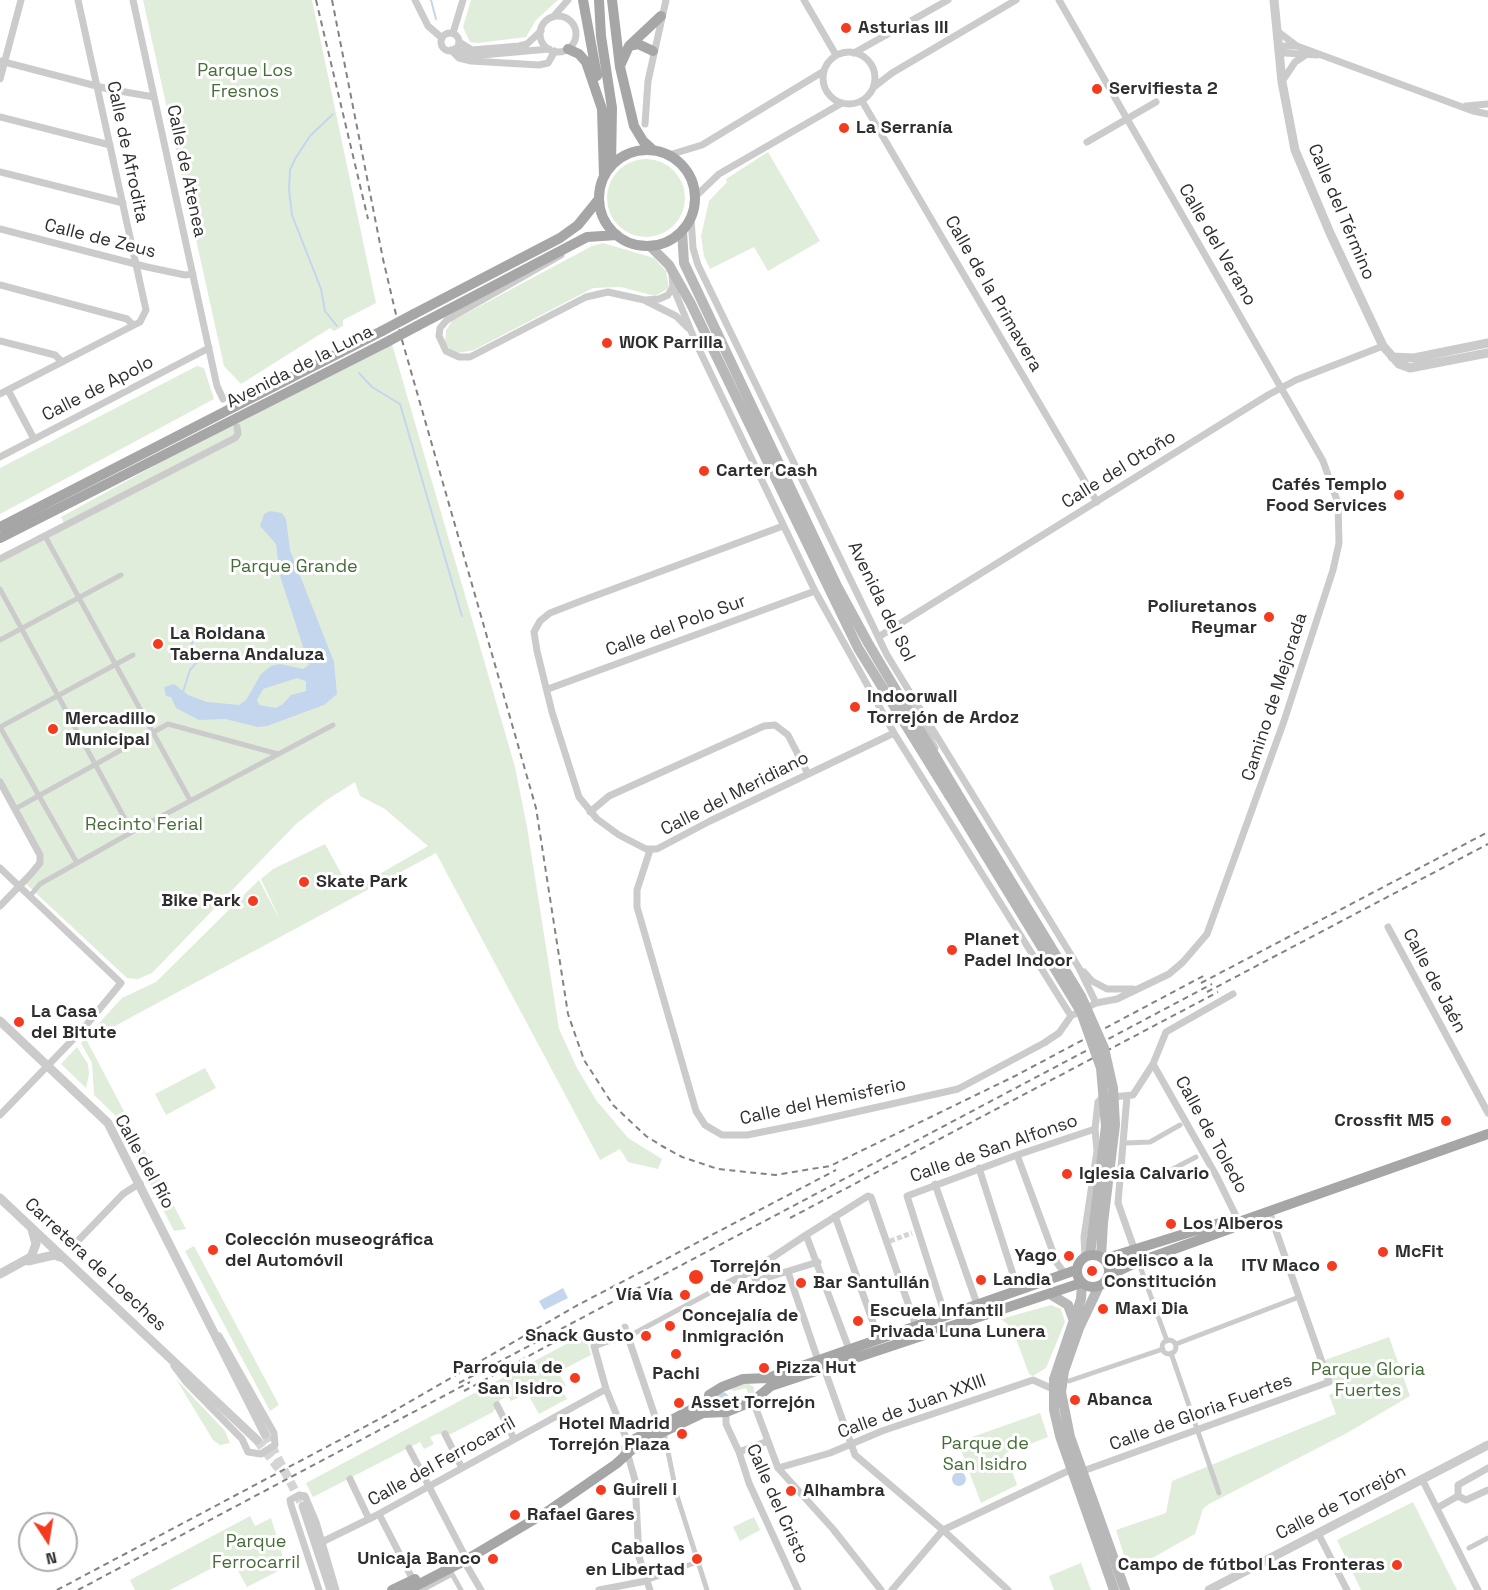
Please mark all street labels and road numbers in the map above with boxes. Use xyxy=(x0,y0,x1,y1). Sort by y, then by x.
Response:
street label: Calle de Afrodita xyxy=(101,79,153,225)
street label: Calle de Atenea xyxy=(161,103,211,239)
street label: Calle del Término xyxy=(1303,141,1379,283)
street label: Calle del Verano xyxy=(1173,180,1261,310)
street label: Calle de la Primavera xyxy=(940,212,1046,376)
street label: Calle de Zeus xyxy=(42,215,158,263)
street label: Avenida de la Luna xyxy=(223,321,377,413)
street label: Calle de Apolo xyxy=(39,352,157,426)
street label: Calle del Otoño xyxy=(1058,426,1180,514)
street label: Avenida del Sol xyxy=(843,538,919,666)
street label: Calle del Polo Sur xyxy=(603,591,749,661)
street label: Camino de Mejorada xyxy=(1238,610,1312,784)
street label: Calle del Meridiano xyxy=(657,747,813,841)
street label: Calle de Jaén xyxy=(1397,925,1471,1037)
street label: Calle de Toledo xyxy=(1170,1073,1252,1197)
street label: Calle del Hemisferio xyxy=(738,1074,908,1130)
street label: Calle de San Alfonso xyxy=(907,1110,1081,1188)
street label: Calle del Río xyxy=(109,1111,179,1213)
street label: Carretera de Loeches xyxy=(20,1194,170,1336)
street label: Calle de Juan XXIII xyxy=(835,1370,989,1444)
street label: Calle de Gloria Fuertes xyxy=(1107,1370,1295,1456)
street label: Calle del Ferrocarril xyxy=(364,1412,520,1512)
street label: Calle del Cristo xyxy=(741,1441,813,1567)
street label: Calle de Torrejón xyxy=(1272,1461,1410,1545)

